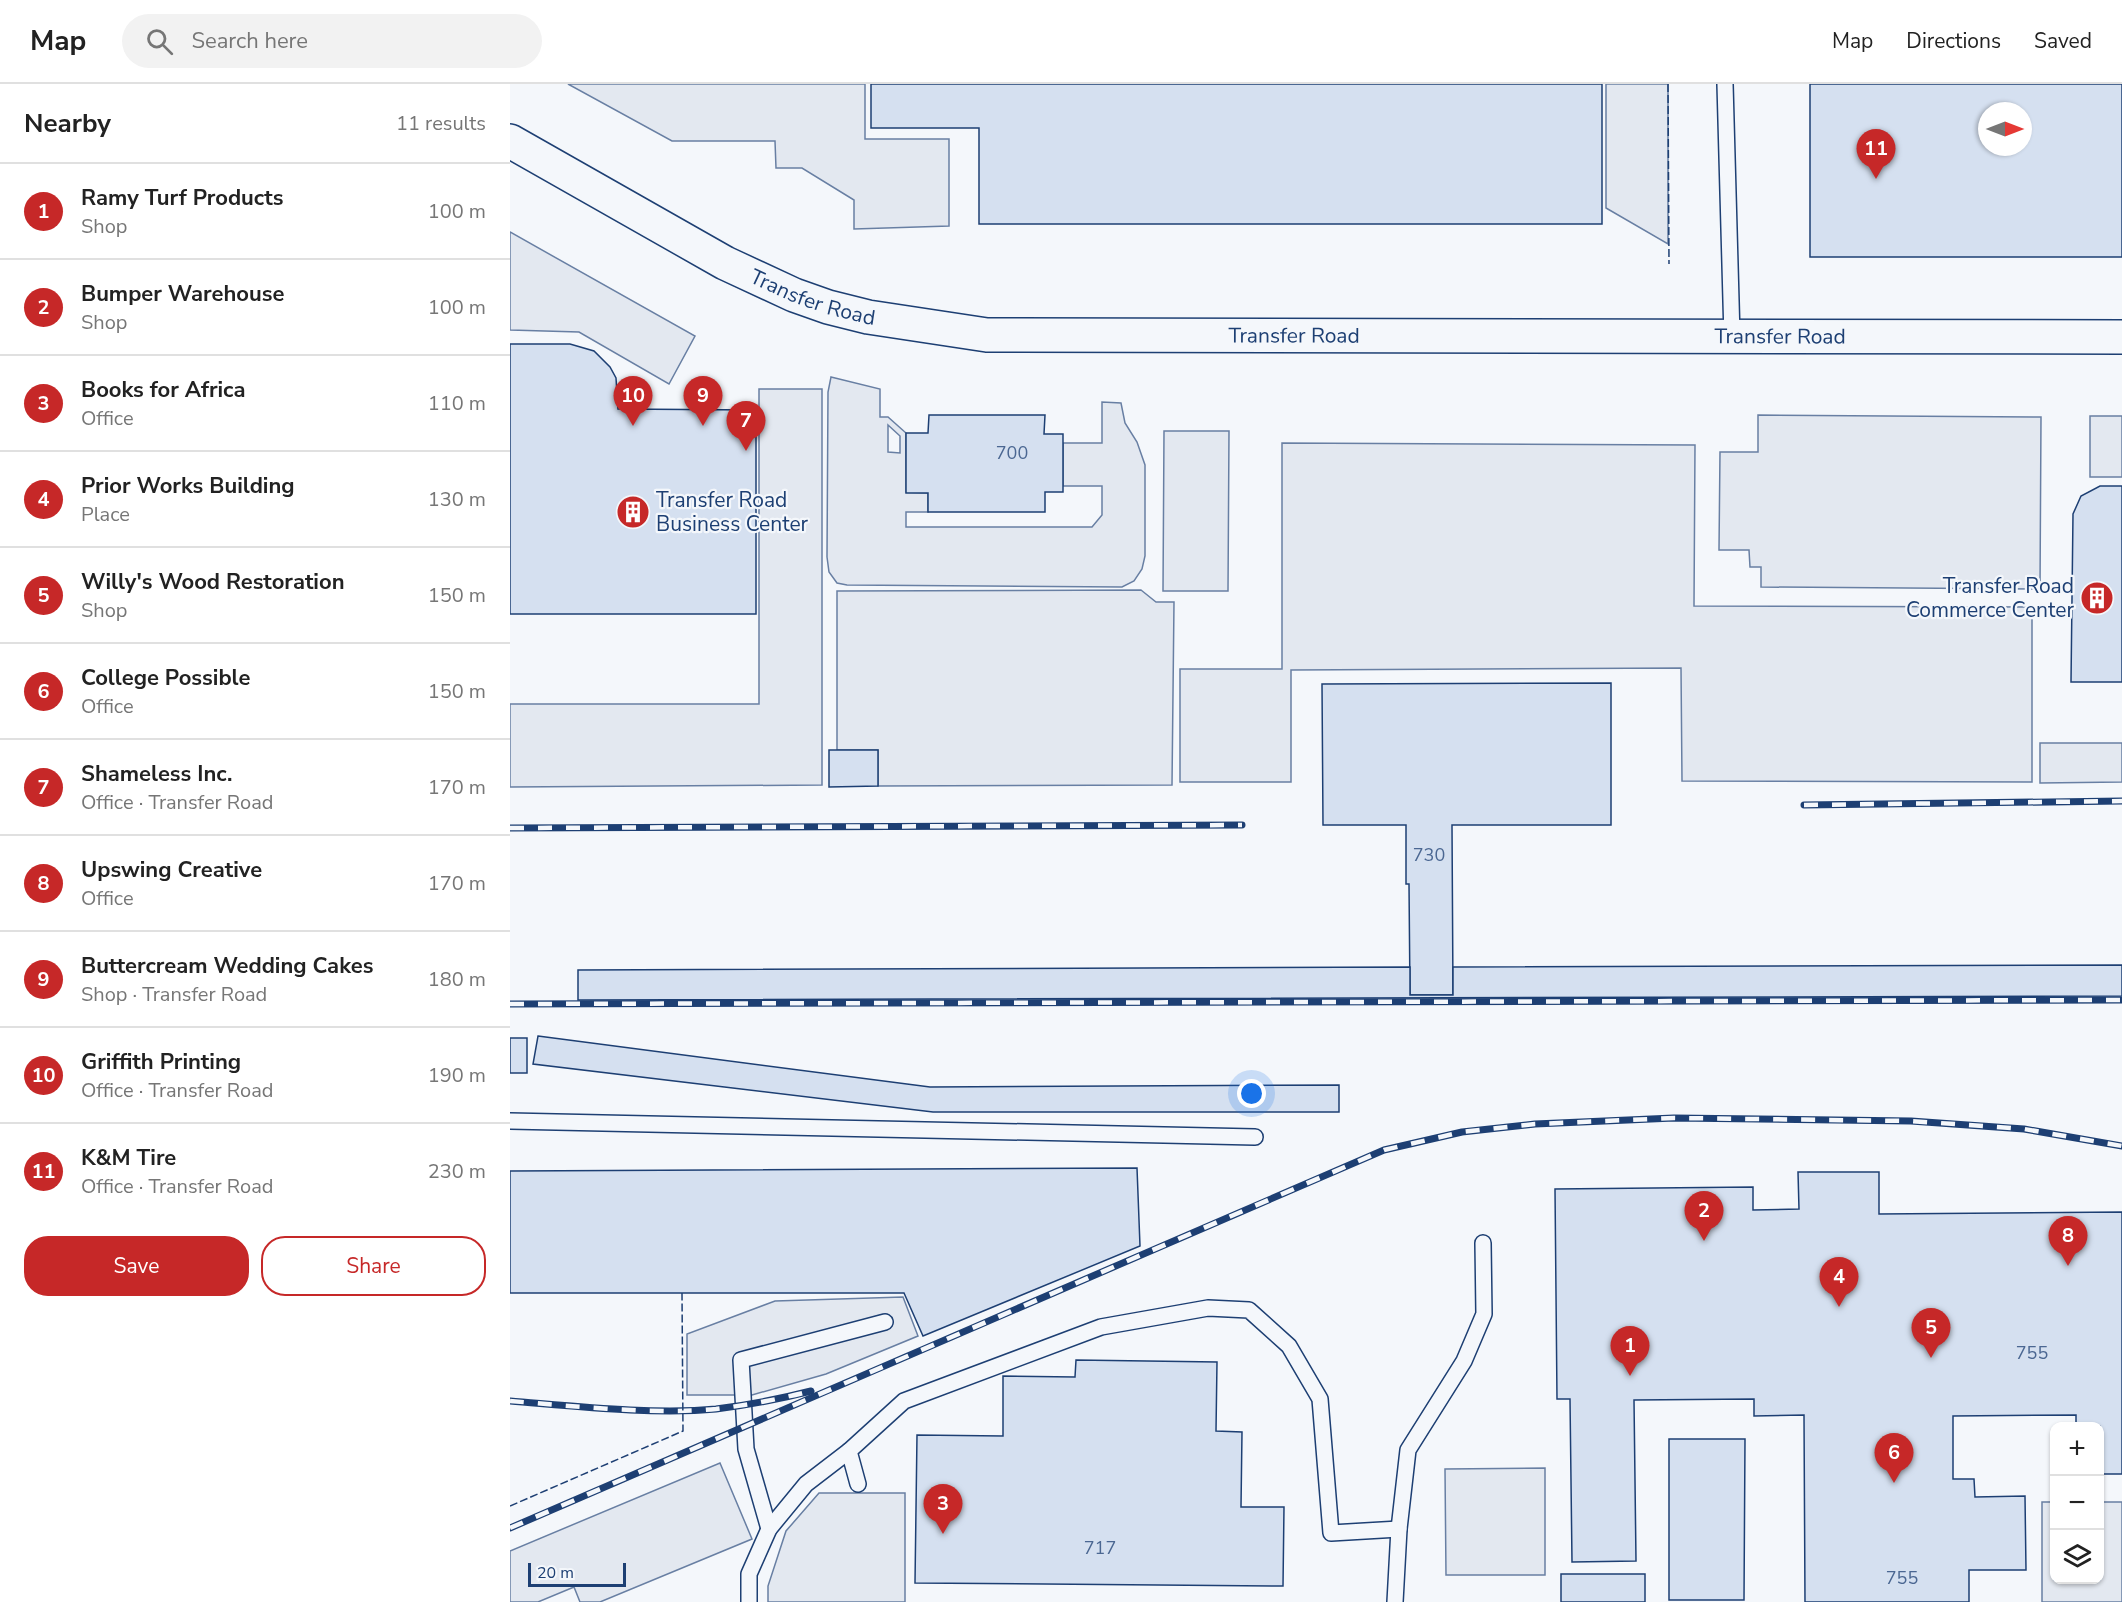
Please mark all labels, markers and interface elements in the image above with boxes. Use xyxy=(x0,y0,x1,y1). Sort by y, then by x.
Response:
search box xyxy=(122,14,542,68)
text: Map xyxy=(30,22,86,60)
icon: search xyxy=(143,25,176,58)
text: Search here xyxy=(191,26,308,56)
text: Map xyxy=(1832,27,1873,55)
text: Directions xyxy=(1906,27,2001,55)
text: Saved xyxy=(2034,27,2092,55)
north arrow xyxy=(1978,102,2032,156)
text: Nearby xyxy=(24,106,111,141)
text: 11 results xyxy=(396,110,486,137)
pin: 11 xyxy=(1856,130,1896,179)
text: Ramy Turf Products xyxy=(81,183,283,213)
text: 1 xyxy=(38,198,50,225)
text: 100 m xyxy=(428,198,486,225)
text: Shop xyxy=(81,213,127,240)
street label: Transfer Road xyxy=(746,263,877,332)
text: Bumper Warehouse xyxy=(81,279,284,309)
text: 2 xyxy=(38,294,50,321)
text: 100 m xyxy=(428,294,486,321)
text: Shop xyxy=(81,309,127,336)
street label: Transfer Road xyxy=(1228,321,1360,350)
street label: Transfer Road xyxy=(1714,322,1846,351)
text: Books for Africa xyxy=(81,375,245,405)
pin: 10 xyxy=(614,376,652,426)
pin: 9 xyxy=(684,376,722,426)
text: 3 xyxy=(38,390,50,417)
text: 110 m xyxy=(428,390,486,417)
pin: 7 xyxy=(726,402,766,451)
text: Office xyxy=(81,405,134,432)
house number: 700 xyxy=(996,441,1028,465)
text: Prior Works Building xyxy=(81,471,295,501)
text: 4 xyxy=(38,486,50,513)
text: 130 m xyxy=(428,486,486,513)
place label: Transfer Road Business Center xyxy=(656,486,809,538)
building icon: Transfer Road Business Center xyxy=(615,494,651,530)
text: Place xyxy=(81,501,130,528)
text: Willy's Wood Restoration xyxy=(81,567,345,597)
place label: Transfer Road Commerce Center xyxy=(1906,572,2074,624)
building icon: Transfer Road Commerce Center xyxy=(2079,580,2115,616)
text: 5 xyxy=(38,582,50,609)
text: 150 m xyxy=(428,582,486,609)
text: Shop xyxy=(81,597,127,624)
text: College Possible xyxy=(81,663,250,693)
text: 6 xyxy=(38,678,50,705)
text: 150 m xyxy=(428,678,486,705)
text: Office xyxy=(81,693,134,720)
text: Shameless Inc. xyxy=(81,759,232,789)
text: 7 xyxy=(38,774,50,801)
text: 170 m xyxy=(428,774,486,801)
text: Office · Transfer Road xyxy=(81,789,273,816)
house number: 730 xyxy=(1413,843,1445,867)
text: Upswing Creative xyxy=(81,855,262,885)
text: 8 xyxy=(38,870,50,897)
text: 170 m xyxy=(428,870,486,897)
text: Office xyxy=(81,885,134,912)
text: Buttercream Wedding Cakes xyxy=(81,951,373,981)
text: 9 xyxy=(38,966,50,993)
text: 180 m xyxy=(428,966,486,993)
text: Shop · Transfer Road xyxy=(81,981,267,1008)
text: Griffith Printing xyxy=(81,1047,241,1077)
text: 10 xyxy=(32,1062,56,1089)
text: 190 m xyxy=(428,1062,486,1089)
text: Office · Transfer Road xyxy=(81,1077,273,1104)
your location xyxy=(1237,1079,1266,1108)
text: K&M Tire xyxy=(81,1143,176,1173)
text: 11 xyxy=(32,1158,56,1185)
text: 230 m xyxy=(428,1158,486,1185)
text: Office · Transfer Road xyxy=(81,1173,273,1200)
pin: 2 xyxy=(1684,1192,1724,1241)
pin: 8 xyxy=(2048,1216,2088,1266)
button: Save xyxy=(24,1236,249,1296)
button: Share xyxy=(261,1236,486,1296)
pin: 4 xyxy=(1820,1258,1858,1307)
pin: 5 xyxy=(1912,1308,1950,1358)
pin: 1 xyxy=(1610,1326,1650,1376)
house number: 755 xyxy=(2016,1341,2048,1365)
map controls xyxy=(2050,1422,2104,1584)
button: + xyxy=(2050,1422,2104,1476)
pin: 6 xyxy=(1874,1434,1914,1483)
button: − xyxy=(2050,1476,2104,1530)
pin: 3 xyxy=(924,1484,962,1534)
button: layers xyxy=(2050,1530,2104,1584)
house number: 717 xyxy=(1084,1536,1116,1560)
scale bar xyxy=(528,1560,626,1588)
text: 20 m xyxy=(537,1562,574,1584)
house number: 755 xyxy=(1886,1566,1918,1590)

